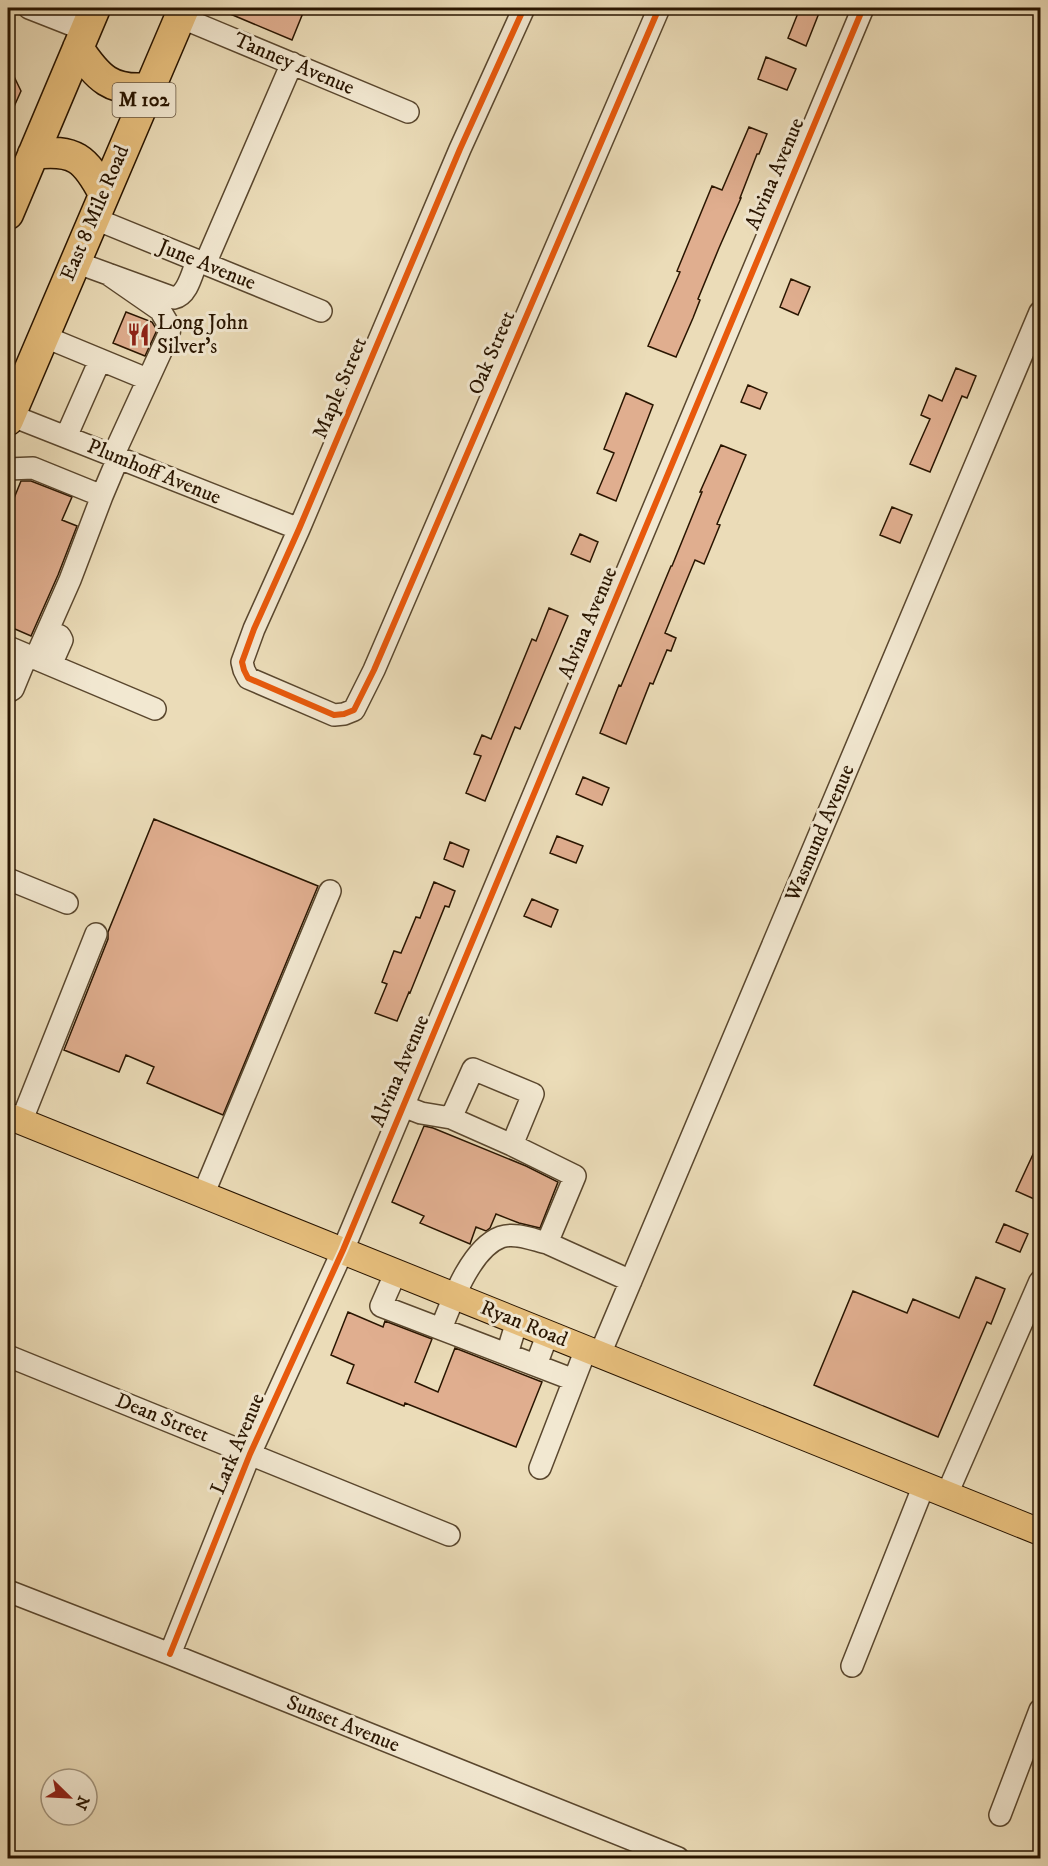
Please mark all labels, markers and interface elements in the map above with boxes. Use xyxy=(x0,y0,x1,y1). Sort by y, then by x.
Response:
street label: Tanney Avenue xyxy=(230,27,359,101)
road number: M 102 xyxy=(112,83,176,117)
street label: Alvina Avenue xyxy=(740,114,810,234)
street label: East 8 Mile Road xyxy=(55,141,135,285)
street label: June Avenue xyxy=(153,233,260,296)
street label: Oak Street xyxy=(463,307,521,399)
place label: Long John Silver's xyxy=(157,310,248,360)
restaurant icon: Long John Silver's xyxy=(126,322,152,348)
street label: Maple Street xyxy=(307,333,373,443)
street label: Plumhoff Avenue xyxy=(83,433,225,511)
street label: Alvina Avenue xyxy=(553,563,623,683)
street label: Wasmund Avenue xyxy=(779,760,861,906)
street label: Alvina Avenue xyxy=(365,1011,435,1131)
street label: Ryan Road xyxy=(477,1295,572,1353)
street label: Dean Street xyxy=(112,1388,213,1449)
street label: Lark Avenue xyxy=(205,1389,271,1498)
street label: Sunset Avenue xyxy=(283,1690,404,1759)
north arrow xyxy=(39,1767,99,1827)
text: N xyxy=(70,1793,94,1813)

